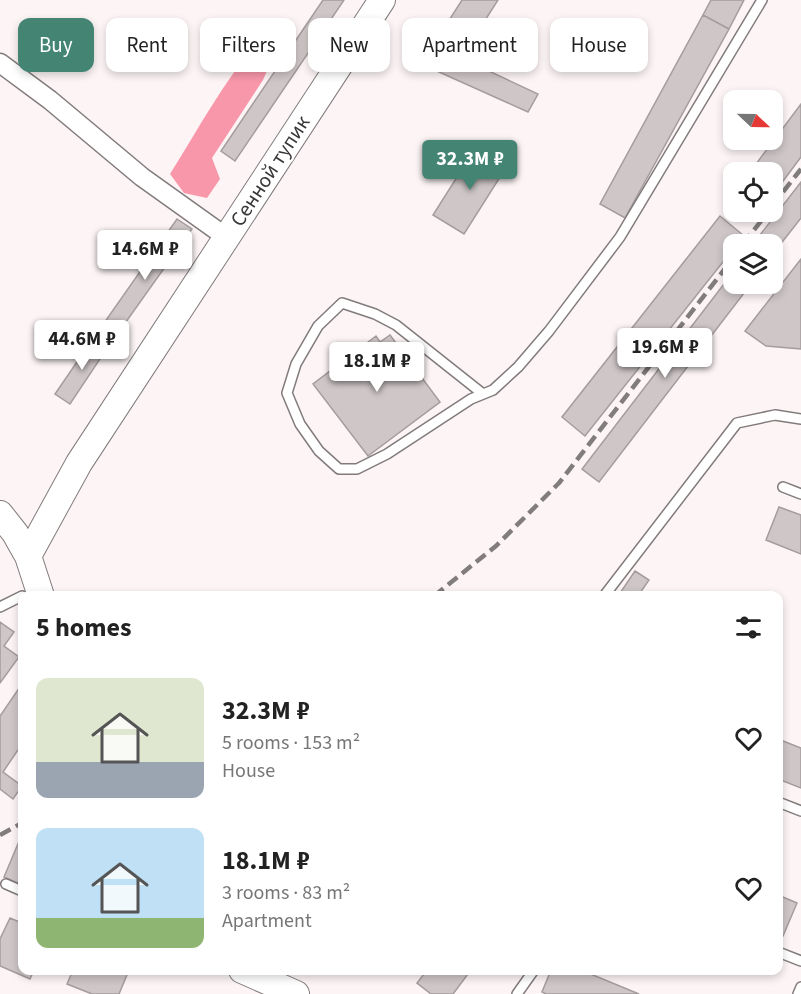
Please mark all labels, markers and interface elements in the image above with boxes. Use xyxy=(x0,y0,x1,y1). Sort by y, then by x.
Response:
chip: Buy xyxy=(18,18,94,72)
chip: Rent xyxy=(106,18,188,72)
chip: Filters xyxy=(200,18,296,72)
chip: New xyxy=(308,18,390,72)
chip: Apartment xyxy=(402,18,538,72)
chip: House xyxy=(550,18,648,72)
north arrow xyxy=(723,90,783,150)
map controls xyxy=(723,90,783,294)
street label: Сенной тупик xyxy=(223,109,317,232)
pin: 32.3M ₽ xyxy=(415,140,525,191)
text: 32.3M ₽ xyxy=(436,145,504,173)
button: locate xyxy=(723,162,783,222)
pin: 14.6M ₽ xyxy=(90,230,200,281)
button: layers xyxy=(723,234,783,294)
text: 14.6M ₽ xyxy=(111,235,179,263)
pin: 44.6M ₽ xyxy=(27,320,137,371)
text: 44.6M ₽ xyxy=(48,325,116,353)
pin: 19.6M ₽ xyxy=(610,328,720,379)
text: 19.6M ₽ xyxy=(631,333,699,361)
pin: 18.1M ₽ xyxy=(322,342,432,393)
text: 18.1M ₽ xyxy=(343,347,411,375)
text: 5 homes xyxy=(36,609,131,646)
icon: filters xyxy=(732,611,765,644)
text: 32.3M ₽ xyxy=(222,692,310,729)
icon: home xyxy=(84,702,156,774)
icon: heart xyxy=(732,722,765,755)
text: 5 rooms · 153 m² xyxy=(222,729,360,757)
text: House xyxy=(222,757,275,785)
text: 18.1M ₽ xyxy=(222,842,310,879)
icon: home xyxy=(84,852,156,924)
icon: heart xyxy=(732,872,765,905)
text: 3 rooms · 83 m² xyxy=(222,879,350,907)
text: Apartment xyxy=(222,907,312,935)

